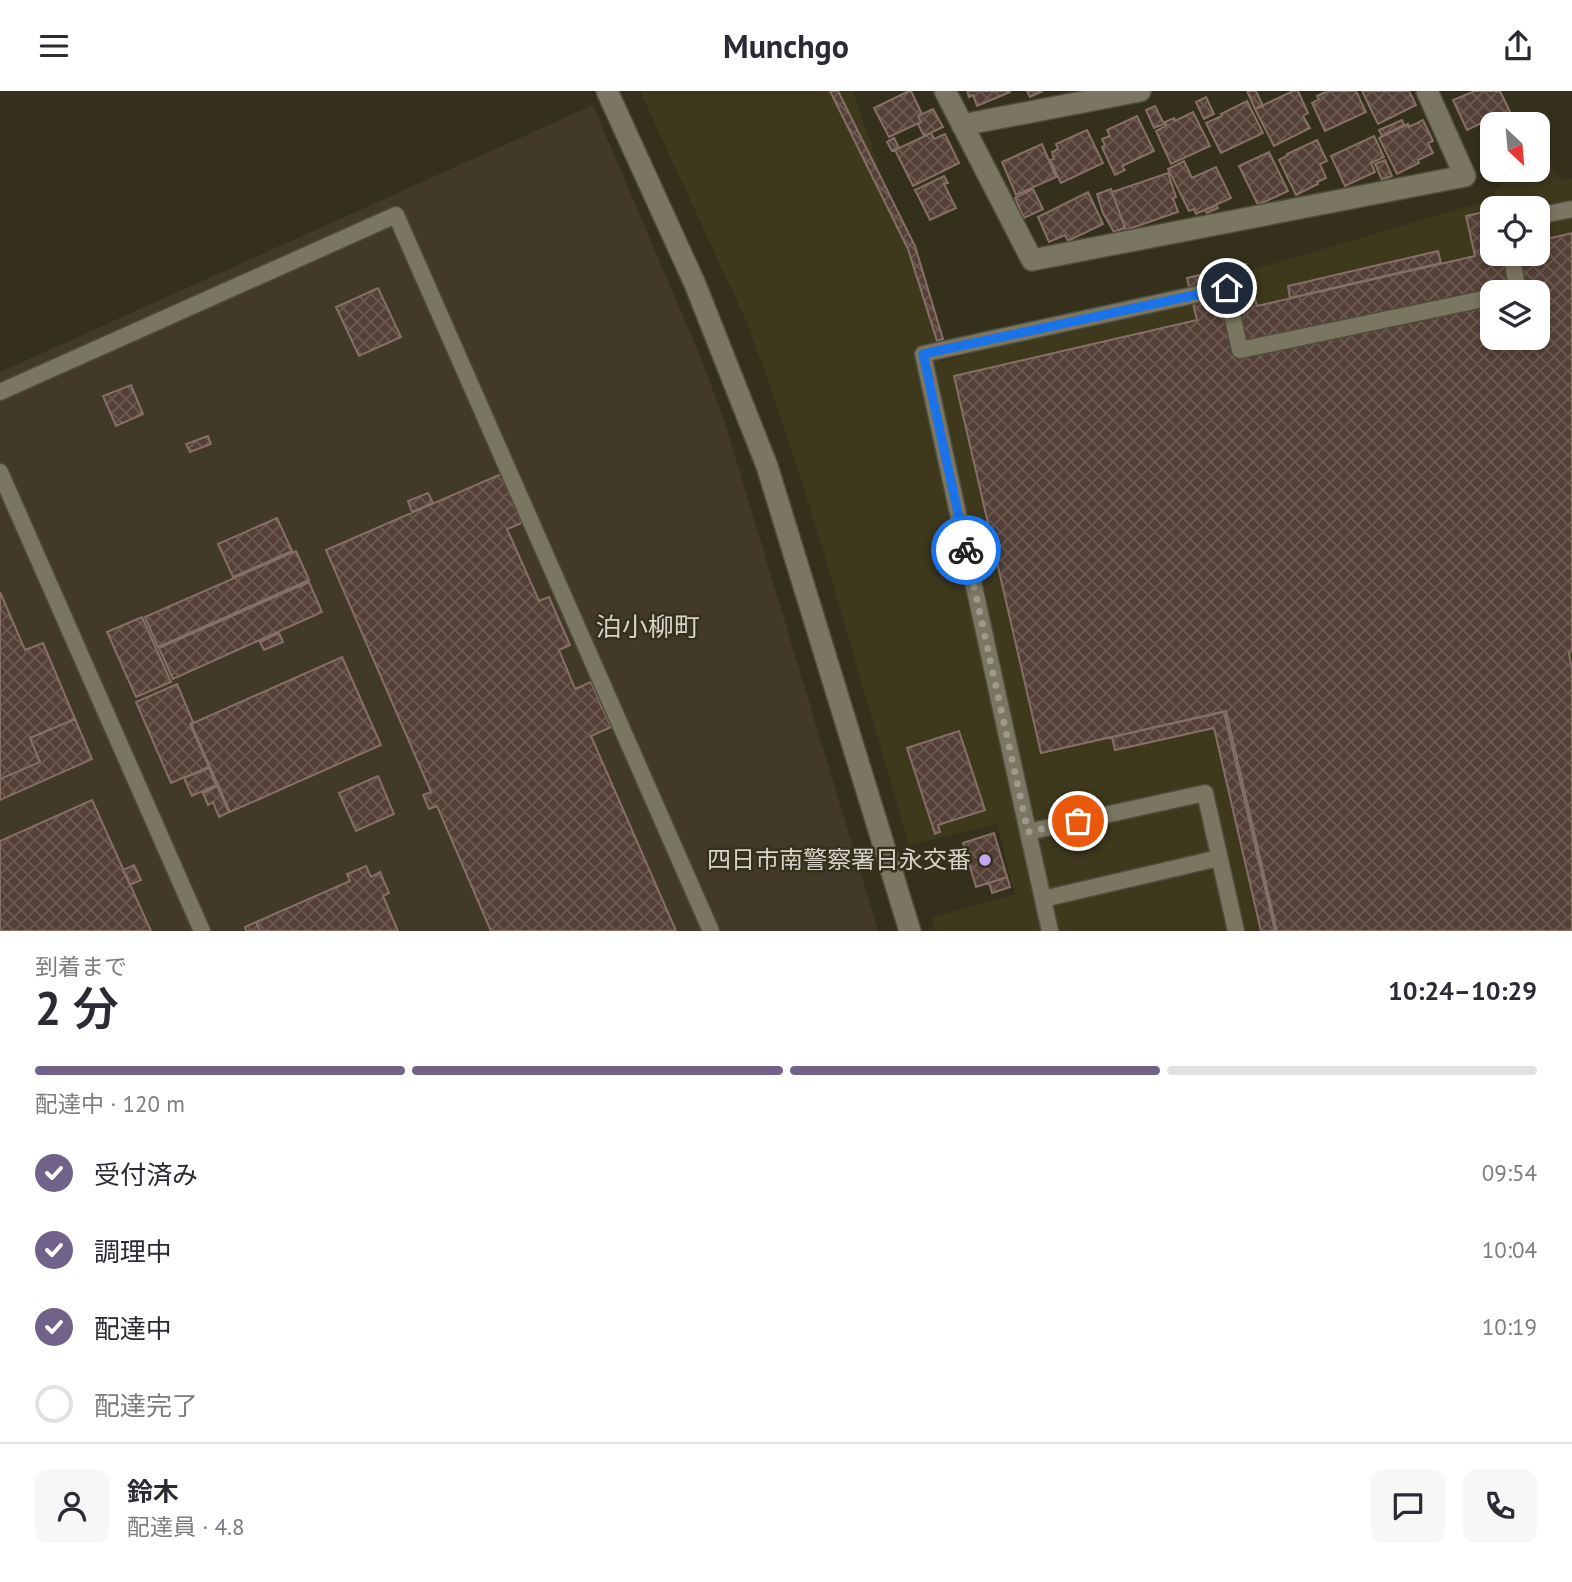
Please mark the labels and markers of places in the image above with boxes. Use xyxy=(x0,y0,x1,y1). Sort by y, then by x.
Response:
pin xyxy=(1197,258,1257,318)
pin xyxy=(1048,791,1108,851)
place label: 四日市南警察署日永交番 xyxy=(707,844,971,875)
marker: 四日市南警察署日永交番 xyxy=(977,852,993,868)

